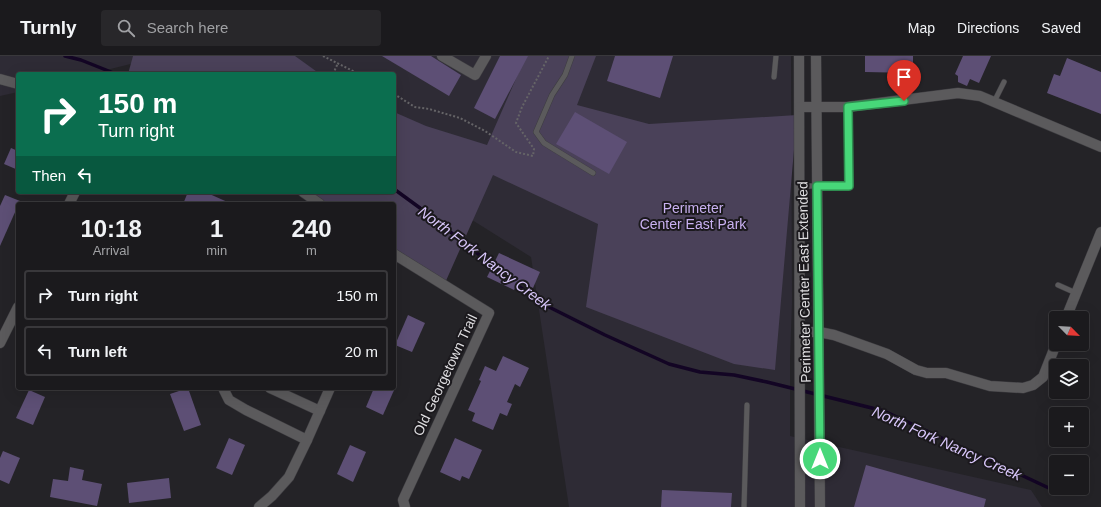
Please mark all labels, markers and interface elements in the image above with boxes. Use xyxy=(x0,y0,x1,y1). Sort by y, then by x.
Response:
search box xyxy=(101,10,381,46)
text: Turnly xyxy=(20,17,77,38)
icon: search xyxy=(115,17,137,39)
text: Search here xyxy=(147,19,228,36)
text: Map xyxy=(908,20,935,36)
text: Directions xyxy=(957,20,1019,36)
text: Saved xyxy=(1041,20,1081,36)
pin xyxy=(887,60,921,101)
icon: arrive xyxy=(893,66,915,88)
icon: right xyxy=(32,88,84,140)
text: 150 m xyxy=(98,88,177,119)
text: Turn right xyxy=(98,121,174,141)
icon: left xyxy=(74,164,96,186)
text: Then xyxy=(32,167,66,184)
street label: Perimeter Center East Extended xyxy=(794,181,814,383)
park label: Perimeter Center East Park xyxy=(640,200,747,232)
water label: North Fork Nancy Creek xyxy=(415,203,556,314)
text: 10:18 xyxy=(80,215,142,242)
text: 1 xyxy=(210,215,223,242)
text: 240 xyxy=(292,215,332,242)
text: Arrival xyxy=(93,243,130,258)
text: min xyxy=(206,243,227,258)
text: m xyxy=(306,243,317,258)
icon: right xyxy=(34,284,56,306)
text: Turn right xyxy=(68,287,138,304)
text: 150 m xyxy=(336,287,378,304)
north arrow xyxy=(1049,311,1089,351)
map controls xyxy=(1049,311,1089,495)
street label: Old Georgetown Trail xyxy=(410,312,480,438)
icon: left xyxy=(34,340,56,362)
text: Turn left xyxy=(68,343,127,360)
text: 20 m xyxy=(345,343,378,360)
button: layers xyxy=(1049,359,1089,399)
water label: North Fork Nancy Creek xyxy=(870,402,1026,484)
button: + xyxy=(1049,407,1089,447)
position arrow xyxy=(799,438,841,480)
button: − xyxy=(1049,455,1089,495)

